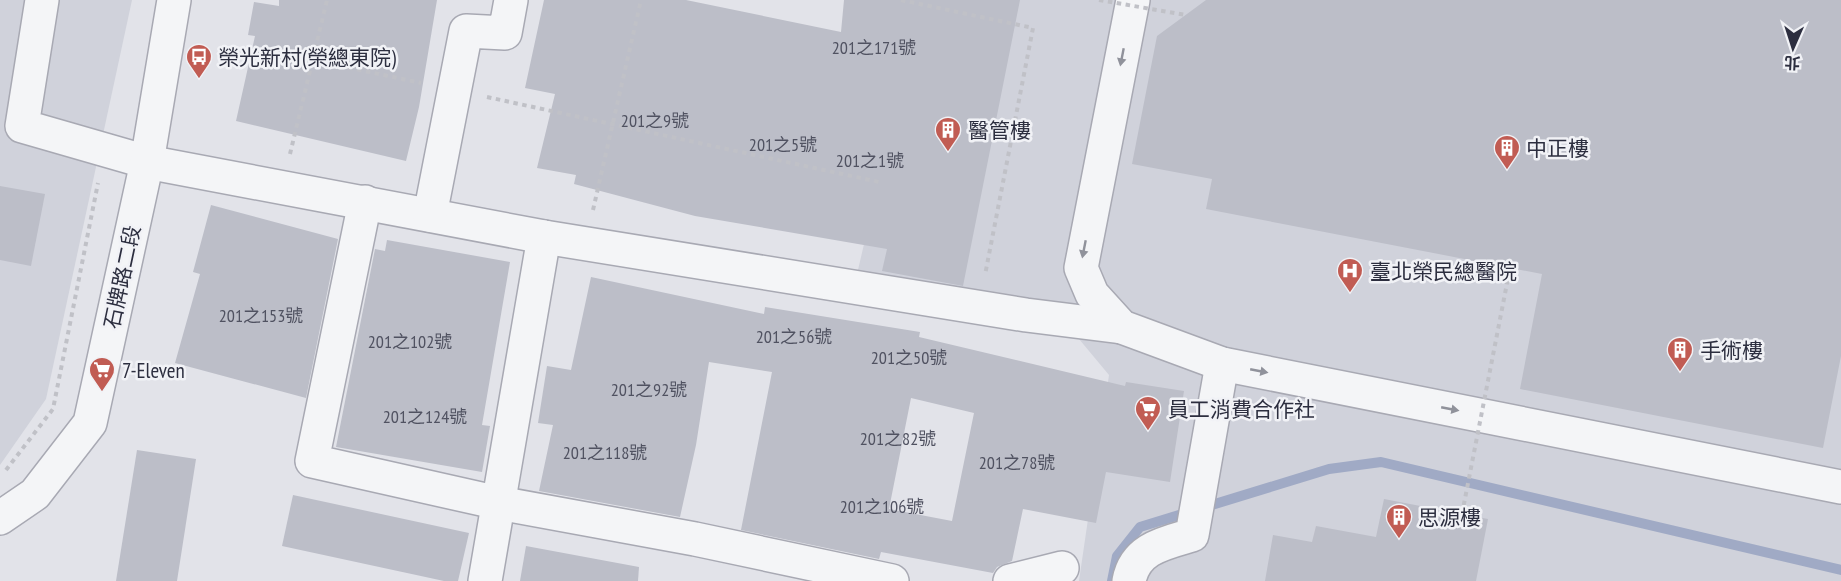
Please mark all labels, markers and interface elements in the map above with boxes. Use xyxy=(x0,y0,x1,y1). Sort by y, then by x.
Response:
north arrow xyxy=(1763,18,1823,78)
house number: 201之171號 xyxy=(832,36,916,59)
bus stop icon: 榮光新村(榮總東院) xyxy=(184,42,214,80)
place label: 榮光新村(榮總東院) xyxy=(218,44,396,71)
one-way arrow xyxy=(1117,48,1126,67)
text: 北 xyxy=(1784,53,1801,73)
house number: 201之9號 xyxy=(621,109,689,132)
building icon: 醫管樓 xyxy=(933,115,963,153)
place label: 醫管樓 xyxy=(968,117,1031,144)
house number: 201之5號 xyxy=(749,133,817,156)
building icon: 中正樓 xyxy=(1492,133,1522,171)
place label: 中正樓 xyxy=(1526,135,1589,162)
house number: 201之1號 xyxy=(836,149,904,172)
street label: 石牌路二段 xyxy=(98,223,146,331)
one-way arrow xyxy=(1079,239,1088,258)
hospital icon: 臺北榮民總醫院 xyxy=(1335,256,1365,294)
place label: 臺北榮民總醫院 xyxy=(1370,258,1517,285)
house number: 201之153號 xyxy=(219,304,303,327)
house number: 201之56號 xyxy=(756,325,832,348)
house number: 201之102號 xyxy=(368,330,452,353)
building icon: 手術樓 xyxy=(1665,335,1695,373)
place label: 手術樓 xyxy=(1700,337,1763,364)
house number: 201之50號 xyxy=(871,346,947,369)
supermarket icon: 7-Eleven xyxy=(87,355,117,393)
place label: 7-Eleven xyxy=(122,357,185,384)
one-way arrow xyxy=(1250,367,1269,376)
house number: 201之92號 xyxy=(611,378,687,401)
supermarket icon: 員工消費合作社 xyxy=(1133,394,1163,432)
place label: 員工消費合作社 xyxy=(1168,396,1315,423)
house number: 201之124號 xyxy=(383,405,467,428)
one-way arrow xyxy=(1441,405,1460,414)
house number: 201之82號 xyxy=(860,427,936,450)
house number: 201之118號 xyxy=(563,441,647,464)
house number: 201之78號 xyxy=(979,451,1055,474)
house number: 201之106號 xyxy=(840,495,924,518)
building icon: 思源樓 xyxy=(1384,502,1414,540)
place label: 思源樓 xyxy=(1418,504,1481,531)

